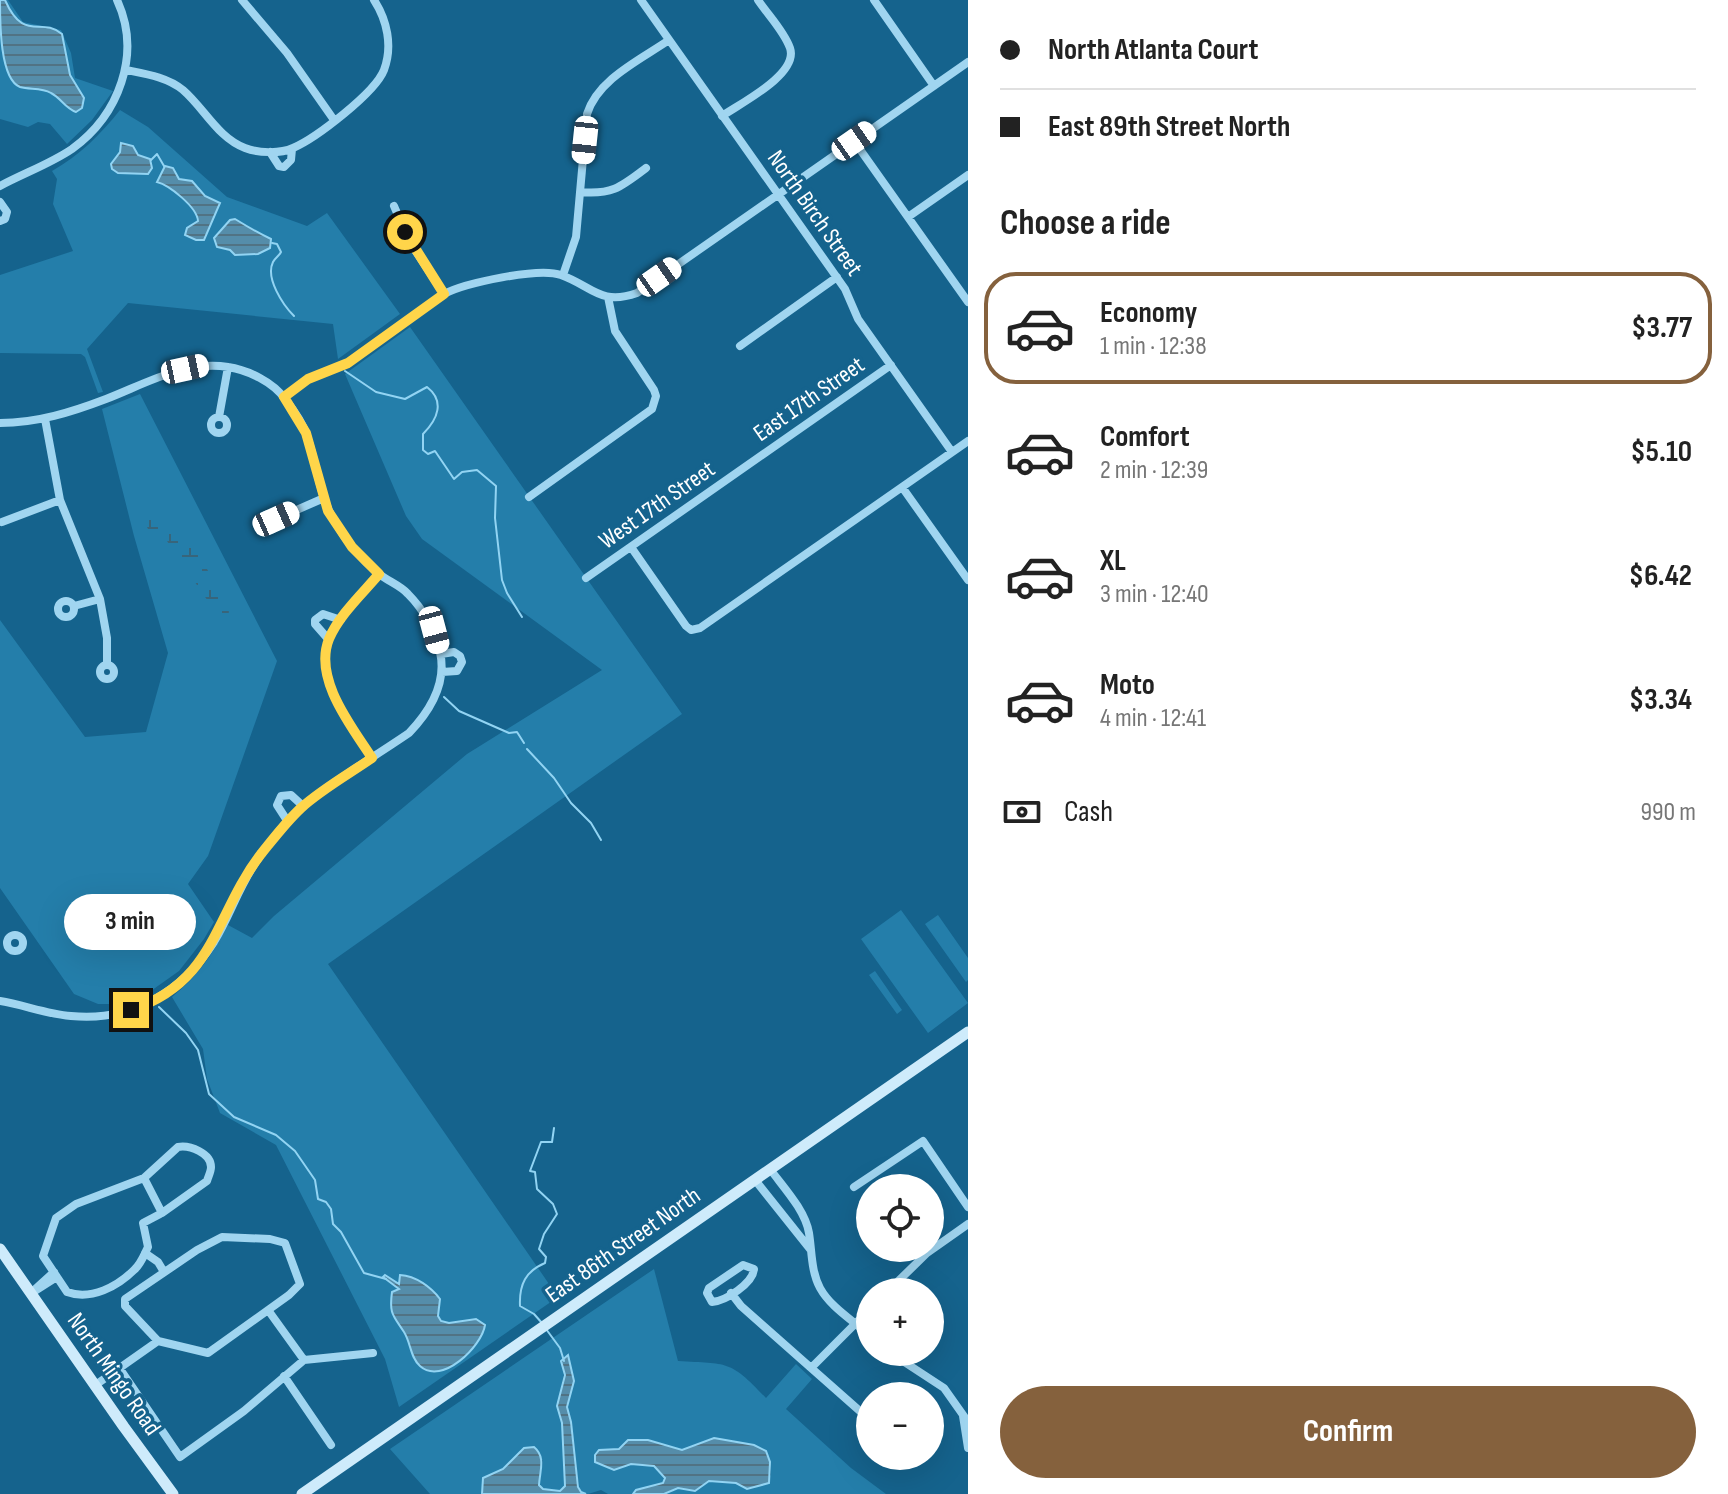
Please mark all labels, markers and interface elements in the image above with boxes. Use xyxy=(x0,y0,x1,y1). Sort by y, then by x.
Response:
text: North Atlanta Court xyxy=(1048,32,1258,68)
text: East 89th Street North xyxy=(1048,109,1290,145)
car xyxy=(571,115,599,165)
car xyxy=(827,117,881,165)
street label: North Birch Street xyxy=(761,145,869,281)
text: Choose a ride xyxy=(1000,202,1171,245)
route start xyxy=(387,214,423,250)
car xyxy=(632,253,686,301)
icon: car xyxy=(1004,292,1076,364)
text: Economy xyxy=(1100,295,1197,331)
text: $3.77 xyxy=(1631,310,1692,346)
text: 1 min · 12:38 xyxy=(1100,331,1207,362)
street label: East 17th Street xyxy=(748,350,870,448)
car xyxy=(159,352,211,386)
icon: car xyxy=(1004,416,1076,488)
text: Comfort xyxy=(1100,419,1190,455)
text: $5.10 xyxy=(1630,434,1692,470)
street label: West 17th Street xyxy=(593,454,721,556)
text: 2 min · 12:39 xyxy=(1100,455,1208,486)
car xyxy=(249,498,303,540)
icon: car xyxy=(1004,540,1076,612)
text: XL xyxy=(1100,543,1126,579)
text: $6.42 xyxy=(1629,558,1692,594)
text: 3 min · 12:40 xyxy=(1100,579,1209,610)
car xyxy=(416,604,452,656)
icon: car xyxy=(1004,664,1076,736)
text: Moto xyxy=(1100,667,1155,703)
text: $3.34 xyxy=(1629,682,1692,718)
text: 4 min · 12:41 xyxy=(1100,703,1206,734)
icon: cash xyxy=(1000,790,1044,834)
text: Cash xyxy=(1064,794,1113,830)
text: 990 m xyxy=(1641,797,1696,828)
callout: 3 min xyxy=(65,894,197,950)
text: 3 min xyxy=(105,906,155,937)
route end xyxy=(113,992,149,1028)
map controls xyxy=(856,1174,944,1470)
button: locate xyxy=(856,1174,944,1262)
street label: East 86th Street North xyxy=(540,1181,706,1309)
button: + xyxy=(856,1278,944,1366)
street label: North Mingo Road xyxy=(61,1307,167,1441)
button: − xyxy=(856,1382,944,1470)
button: Confirm xyxy=(1000,1386,1696,1478)

